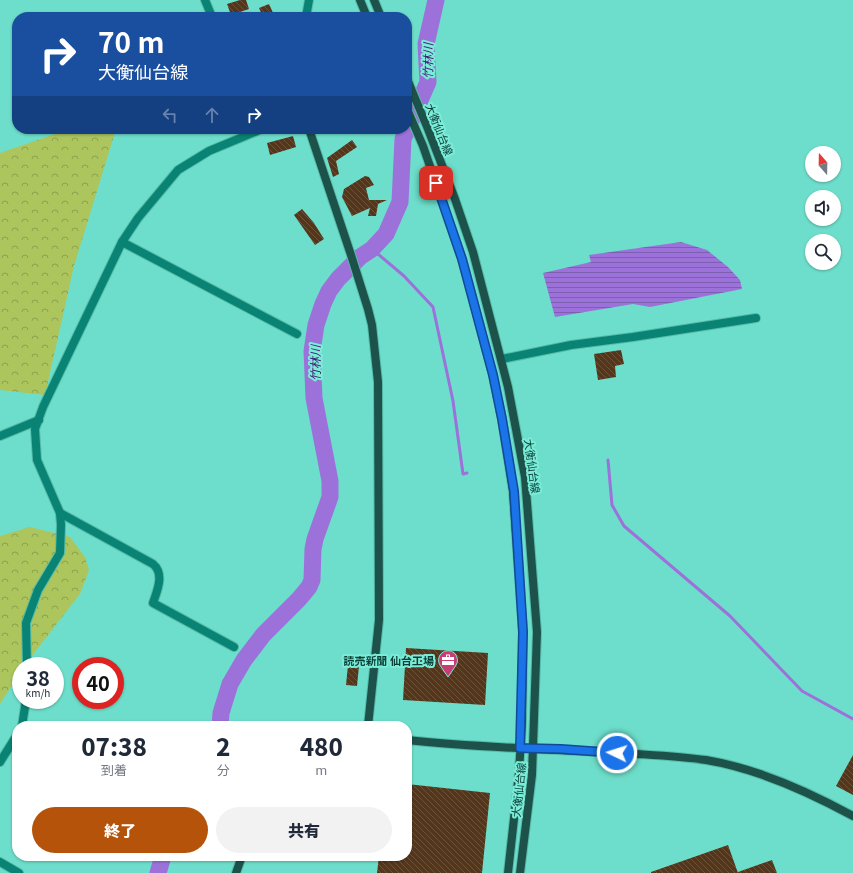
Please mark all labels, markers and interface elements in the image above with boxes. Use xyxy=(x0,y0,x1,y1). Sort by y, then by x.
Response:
text: 70 m xyxy=(98,21,164,61)
icon: right xyxy=(32,28,84,80)
water label: 竹林川 xyxy=(418,41,436,79)
text: 大衡仙台線 xyxy=(98,58,188,84)
street label: 大衡仙台線 xyxy=(422,101,458,157)
icon: left xyxy=(159,104,181,126)
icon: ahead xyxy=(201,104,223,126)
icon: right xyxy=(243,104,265,126)
north arrow xyxy=(805,146,841,182)
map controls xyxy=(805,146,841,270)
pin xyxy=(419,166,453,200)
icon: arrive xyxy=(425,172,447,194)
button: sound xyxy=(805,190,841,226)
button: search xyxy=(805,234,841,270)
water label: 竹林川 xyxy=(306,343,323,381)
street label: 大衡仙台線 xyxy=(521,438,545,494)
office icon: 読売新聞 仙台工場 xyxy=(437,649,459,677)
place label: 読売新聞 仙台工場 xyxy=(344,652,434,668)
speed limit sign: 40 xyxy=(72,657,124,709)
text: 38 xyxy=(26,663,50,692)
text: km/h xyxy=(26,685,50,700)
text: 07:38 xyxy=(81,728,147,763)
text: 2 xyxy=(216,728,230,763)
text: 480 xyxy=(300,728,343,763)
position arrow xyxy=(596,732,638,774)
text: 到着 xyxy=(101,760,127,779)
text: 分 xyxy=(217,760,230,779)
text: m xyxy=(315,760,327,779)
street label: 大衡仙台線 xyxy=(507,762,529,818)
button: 終了 xyxy=(32,807,208,853)
button: 共有 xyxy=(216,807,392,853)

